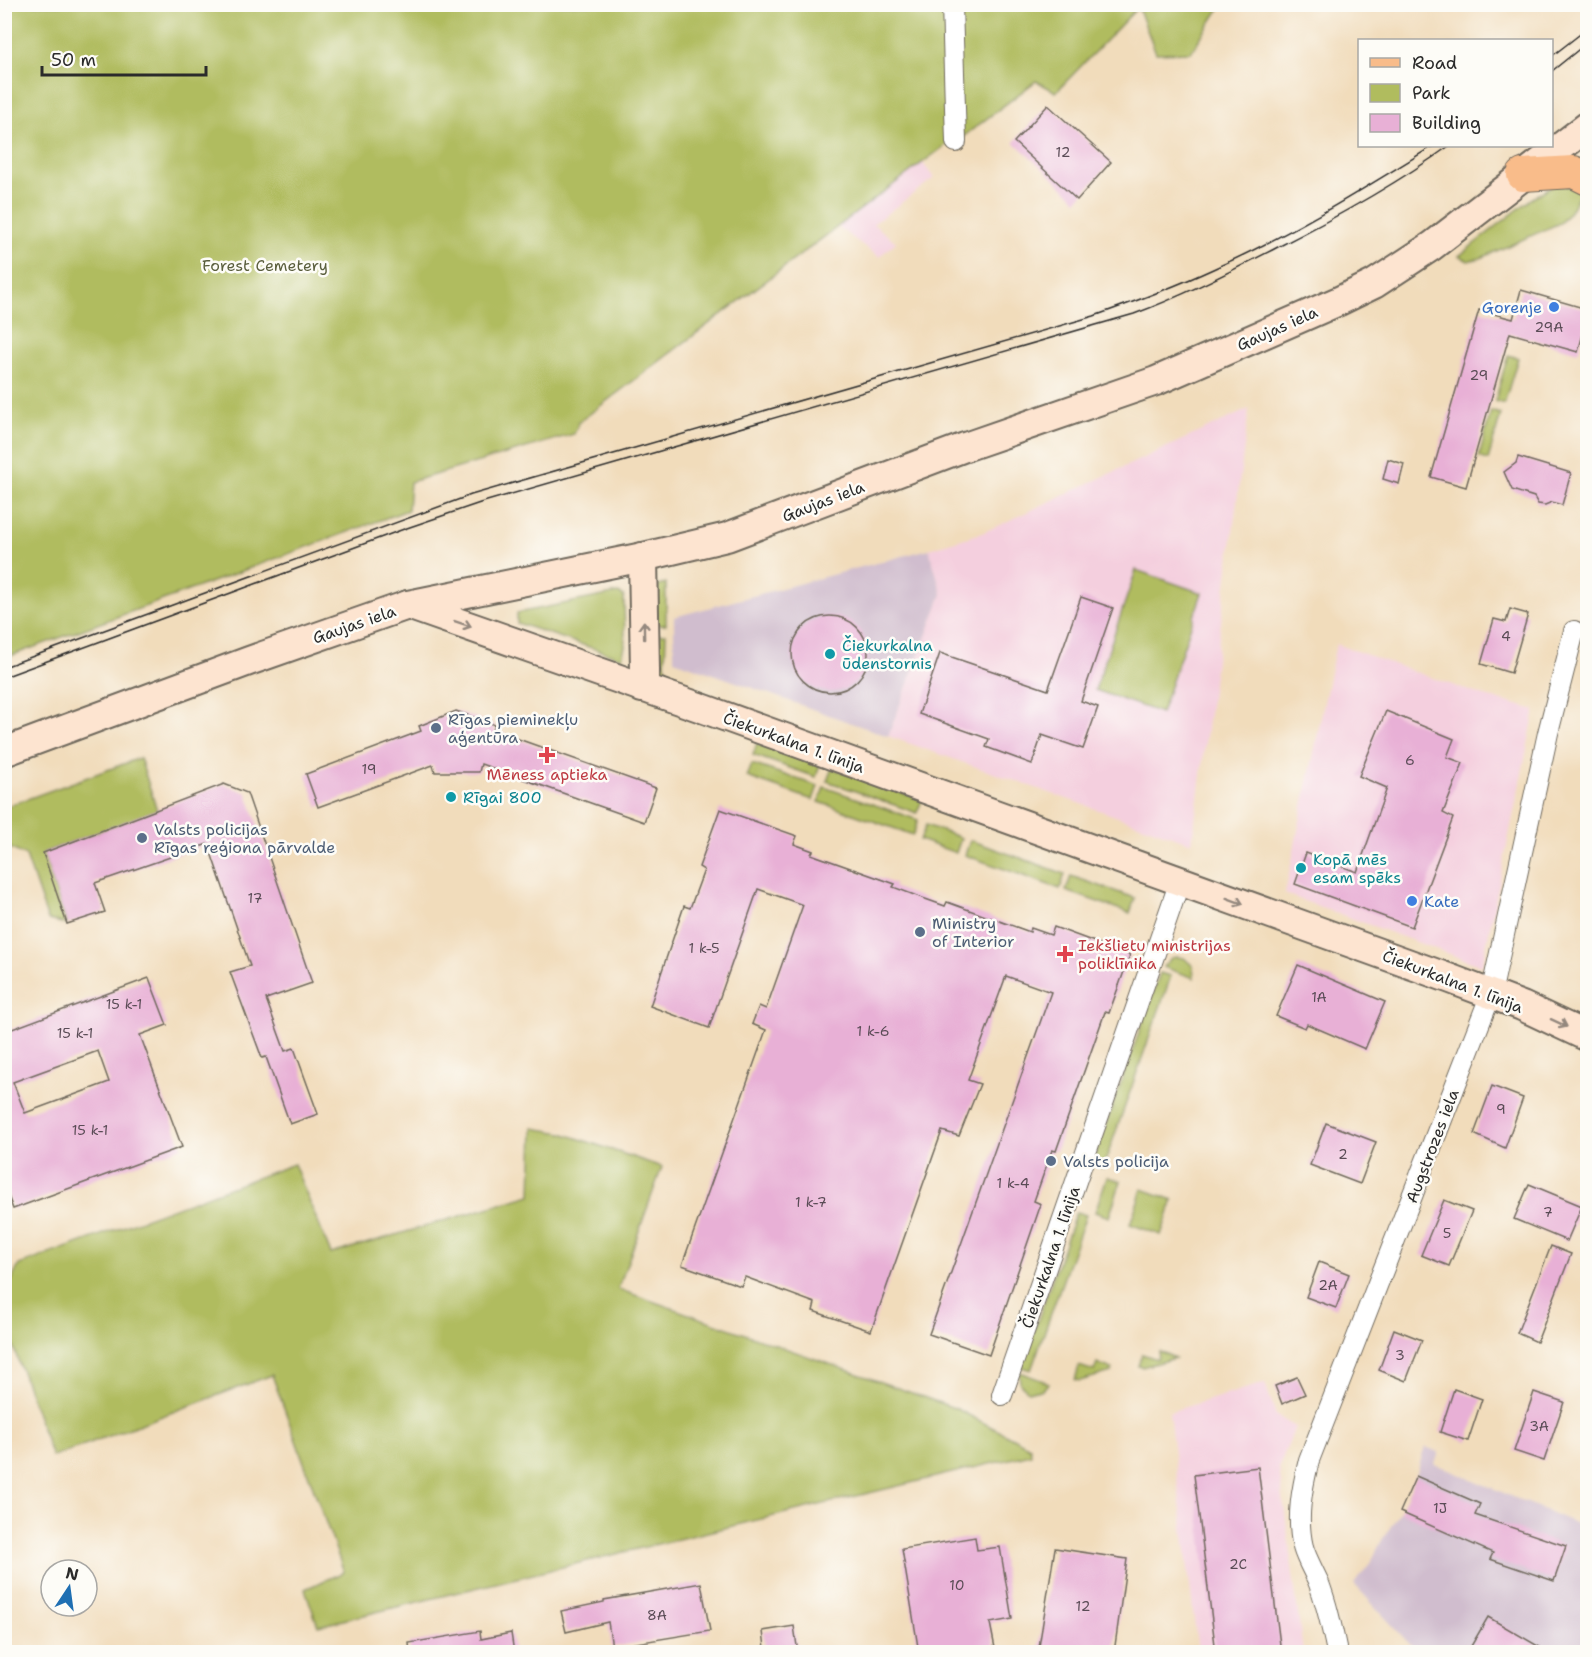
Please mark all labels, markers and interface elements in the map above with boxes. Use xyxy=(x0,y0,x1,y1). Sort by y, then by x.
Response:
scale bar xyxy=(42,39,206,77)
legend xyxy=(1358,39,1553,147)
text: 50 m xyxy=(51,48,96,72)
text: Road xyxy=(1412,51,1457,75)
text: Park xyxy=(1412,81,1451,105)
text: Building xyxy=(1412,111,1481,135)
house number: 12 xyxy=(1056,143,1070,161)
park label: Forest Cemetery xyxy=(202,255,328,276)
place label: Gorenje xyxy=(1482,297,1542,318)
marker: Gorenje xyxy=(1547,300,1561,314)
street label: Gaujas iela xyxy=(1233,301,1321,356)
house number: 29A xyxy=(1534,318,1564,336)
house number: 29 xyxy=(1470,366,1488,384)
street label: Gaujas iela xyxy=(779,476,867,527)
street label: Gaujas iela xyxy=(310,600,399,648)
one-way arrow xyxy=(453,620,472,631)
one-way arrow xyxy=(638,620,650,640)
house number: 4 xyxy=(1501,627,1511,645)
place label: Čiekurkalna ūdenstornis xyxy=(842,635,933,674)
marker: Čiekurkalna ūdenstornis xyxy=(823,647,837,661)
street label: Čiekurkalna 1. līnija xyxy=(720,707,867,778)
place label: Rīgas pieminekļu aģentūra xyxy=(448,709,578,748)
marker: Rīgas pieminekļu aģentūra xyxy=(429,721,443,735)
marker: Mēness aptieka xyxy=(540,748,554,762)
house number: 6 xyxy=(1405,751,1415,769)
house number: 19 xyxy=(361,760,377,778)
place label: Mēness aptieka xyxy=(486,764,608,785)
place label: Rīgai 800 xyxy=(463,787,542,808)
marker: Rīgai 800 xyxy=(444,790,458,804)
place label: Valsts policijas Rīgas reģiona pārvalde xyxy=(154,819,335,858)
marker: Valsts policijas Rīgas reģiona pārvalde xyxy=(135,831,149,845)
place label: Kopā mēs esam spēks xyxy=(1313,849,1401,888)
marker: Kopā mēs esam spēks xyxy=(1294,861,1308,875)
house number: 17 xyxy=(248,889,262,907)
place label: Kate xyxy=(1424,891,1459,912)
marker: Kate xyxy=(1405,894,1419,908)
one-way arrow xyxy=(1225,897,1244,908)
place label: Ministry of Interior xyxy=(932,913,1015,952)
marker: Ministry of Interior xyxy=(913,925,927,939)
place label: Iekšlietu ministrijas poliklīnika xyxy=(1078,935,1231,974)
house number: 1 k-5 xyxy=(688,939,720,957)
marker: Iekšlietu ministrijas poliklīnika xyxy=(1056,945,1074,963)
street label: Čiekurkalna 1. līnija xyxy=(1380,945,1526,1018)
house number: 1A xyxy=(1311,988,1327,1006)
house number: 15 k-1 xyxy=(106,995,142,1013)
one-way arrow xyxy=(1549,1018,1567,1030)
house number: 1 k-6 xyxy=(856,1022,890,1040)
house number: 15 k-1 xyxy=(57,1024,93,1042)
street label: Augstrozes iela xyxy=(1401,1086,1464,1206)
house number: 9 xyxy=(1496,1100,1506,1118)
house number: 15 k-1 xyxy=(72,1121,108,1139)
house number: 2 xyxy=(1338,1145,1348,1163)
place label: Valsts policija xyxy=(1063,1151,1169,1172)
marker: Valsts policija xyxy=(1044,1154,1058,1168)
house number: 1 k-4 xyxy=(996,1174,1030,1192)
street label: Čiekurkalna 1. līnija xyxy=(1016,1183,1085,1331)
house number: 1 k-7 xyxy=(795,1193,827,1211)
house number: 7 xyxy=(1543,1203,1553,1221)
house number: 5 xyxy=(1443,1224,1451,1242)
house number: 2A xyxy=(1318,1276,1338,1294)
house number: 3 xyxy=(1395,1346,1405,1364)
house number: 3A xyxy=(1529,1417,1549,1435)
house number: 1J xyxy=(1433,1499,1447,1517)
house number: 2C xyxy=(1229,1555,1247,1573)
north arrow xyxy=(39,1558,99,1618)
text: N xyxy=(64,1562,81,1586)
house number: 10 xyxy=(949,1576,965,1594)
house number: 12 xyxy=(1076,1597,1090,1615)
house number: 8A xyxy=(647,1606,667,1624)

